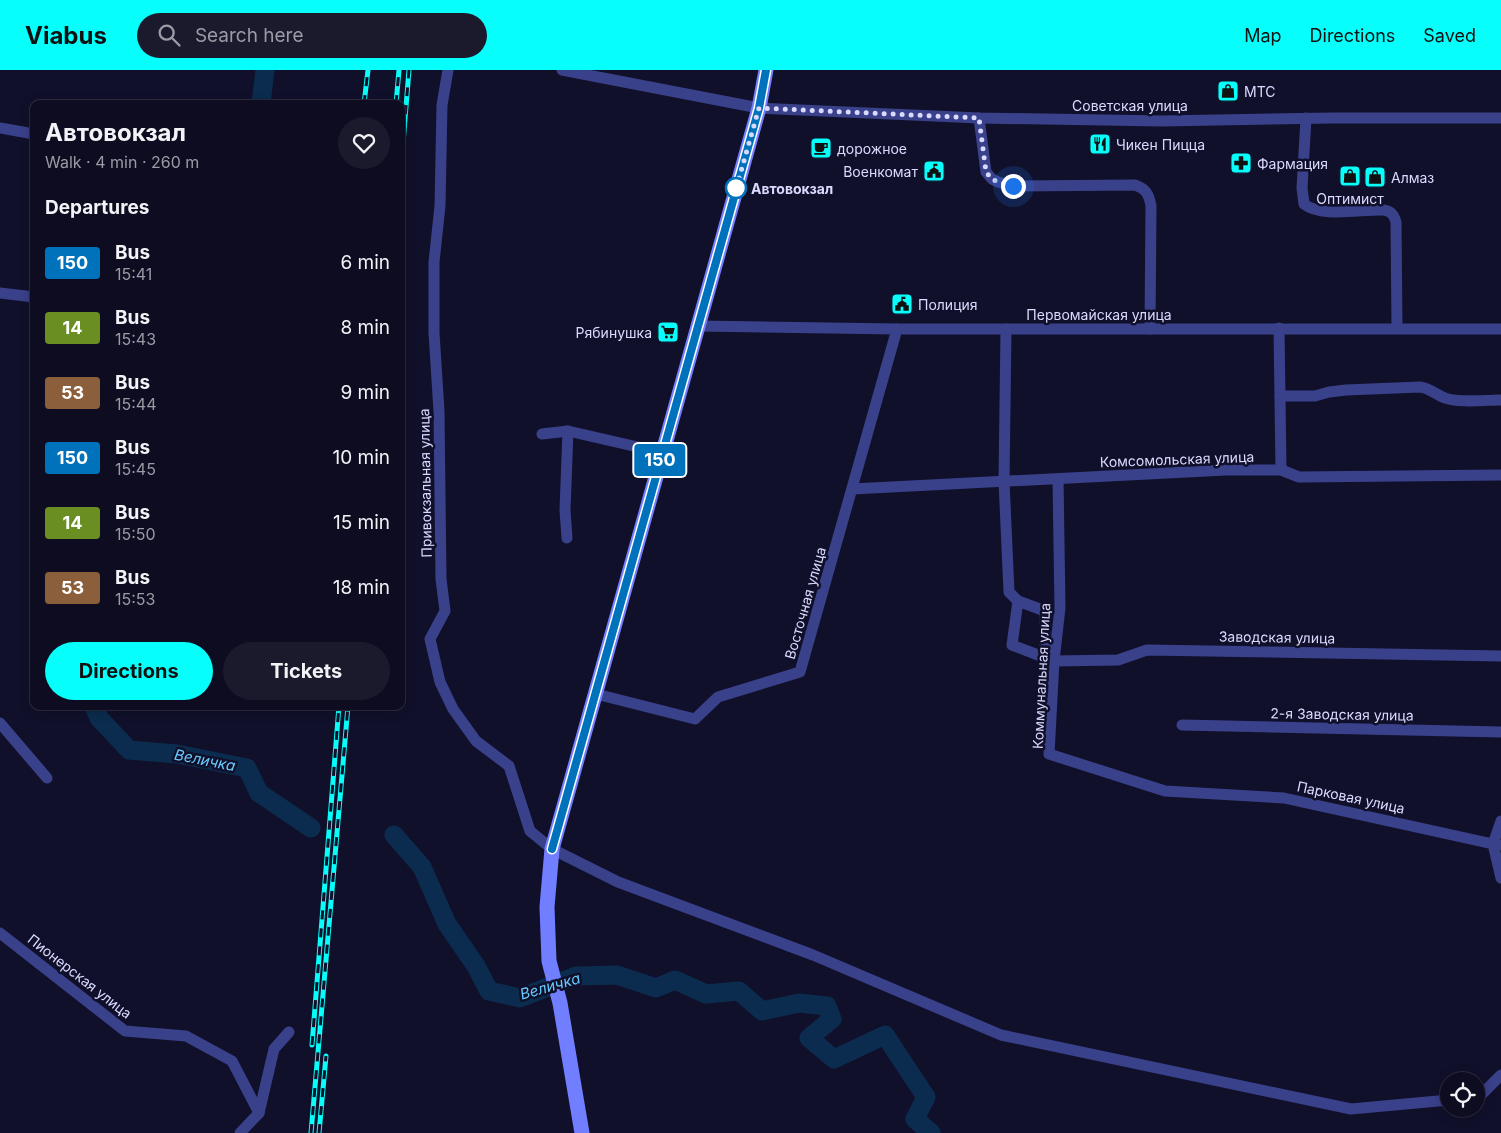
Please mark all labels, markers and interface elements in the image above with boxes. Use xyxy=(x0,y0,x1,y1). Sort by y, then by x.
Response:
search box xyxy=(137,13,487,58)
text: Viabus xyxy=(25,21,107,50)
icon: search xyxy=(155,21,183,49)
text: Search here xyxy=(195,24,304,47)
text: Map xyxy=(1244,25,1282,46)
text: Directions xyxy=(1310,25,1395,46)
text: Saved xyxy=(1423,25,1476,46)
shop icon: МТС xyxy=(1216,79,1240,103)
place label: МТС xyxy=(1244,83,1276,100)
street label: Советская улица xyxy=(1072,97,1188,114)
button: heart xyxy=(338,117,390,169)
text: Автовокзал xyxy=(45,118,186,147)
restaurant icon: Чикен Пицца xyxy=(1088,132,1112,156)
cafe icon: дорожное xyxy=(809,136,833,160)
place label: Чикен Пицца xyxy=(1116,136,1205,153)
place label: дорожное xyxy=(837,140,907,157)
pharmacy icon: Фармация xyxy=(1229,151,1253,175)
text: Walk · 4 min · 260 m xyxy=(45,152,199,172)
place label: Фармация xyxy=(1257,155,1328,172)
public building icon: Военкомат xyxy=(922,159,946,183)
place label: Военкомат xyxy=(843,163,918,180)
shop icon: Оптимист xyxy=(1338,164,1362,188)
shop icon: Алмаз xyxy=(1363,165,1387,189)
place label: Алмаз xyxy=(1391,169,1434,186)
your location xyxy=(1001,174,1026,199)
marker: Автовокзал xyxy=(725,177,747,199)
place label: Автовокзал xyxy=(751,180,833,197)
place label: Оптимист xyxy=(1316,190,1384,207)
text: Departures xyxy=(45,196,149,219)
text: Bus xyxy=(115,241,150,264)
text: 6 min xyxy=(340,251,390,274)
text: 150 xyxy=(57,252,88,273)
text: 15:41 xyxy=(115,264,152,284)
public building icon: Полиция xyxy=(890,292,914,316)
place label: Полиция xyxy=(918,296,978,313)
text: Bus xyxy=(115,306,150,329)
street label: Первомайская улица xyxy=(1026,306,1172,323)
text: 8 min xyxy=(340,316,390,339)
text: 14 xyxy=(63,317,82,338)
supermarket icon: Рябинушка xyxy=(656,320,680,344)
place label: Рябинушка xyxy=(576,324,652,341)
text: 15:43 xyxy=(115,329,156,349)
text: Bus xyxy=(115,371,150,394)
text: 9 min xyxy=(340,381,390,404)
text: 53 xyxy=(61,382,84,403)
text: 15:44 xyxy=(115,394,157,414)
street label: Привокзальная улица xyxy=(415,408,435,558)
text: Bus xyxy=(115,436,150,459)
line badge: 150 xyxy=(631,444,689,476)
text: 10 min xyxy=(332,446,390,469)
text: 150 xyxy=(57,447,88,468)
street label: Комсомольская улица xyxy=(1100,448,1254,470)
text: 150 xyxy=(644,449,676,470)
text: 15:45 xyxy=(115,459,156,479)
text: Bus xyxy=(115,501,150,524)
text: 15 min xyxy=(333,511,390,534)
text: 14 xyxy=(63,512,82,533)
text: 15:50 xyxy=(115,524,156,544)
street label: Восточная улица xyxy=(781,545,829,661)
text: Bus xyxy=(115,566,150,589)
text: 18 min xyxy=(333,576,390,599)
text: 53 xyxy=(61,577,84,598)
text: 15:53 xyxy=(115,589,155,609)
street label: Коммунальная улица xyxy=(1029,602,1053,750)
street label: Заводская улица xyxy=(1219,627,1335,647)
button: Directions xyxy=(45,642,213,700)
button: Tickets xyxy=(223,642,390,700)
street label: 2-я Заводская улица xyxy=(1270,704,1414,724)
water label: Величка xyxy=(173,745,237,775)
street label: Парковая улица xyxy=(1296,777,1406,817)
street label: Пионерская улица xyxy=(25,930,135,1022)
water label: Величка xyxy=(518,968,582,1004)
map controls xyxy=(1440,1072,1485,1117)
button: locate xyxy=(1440,1072,1485,1117)

